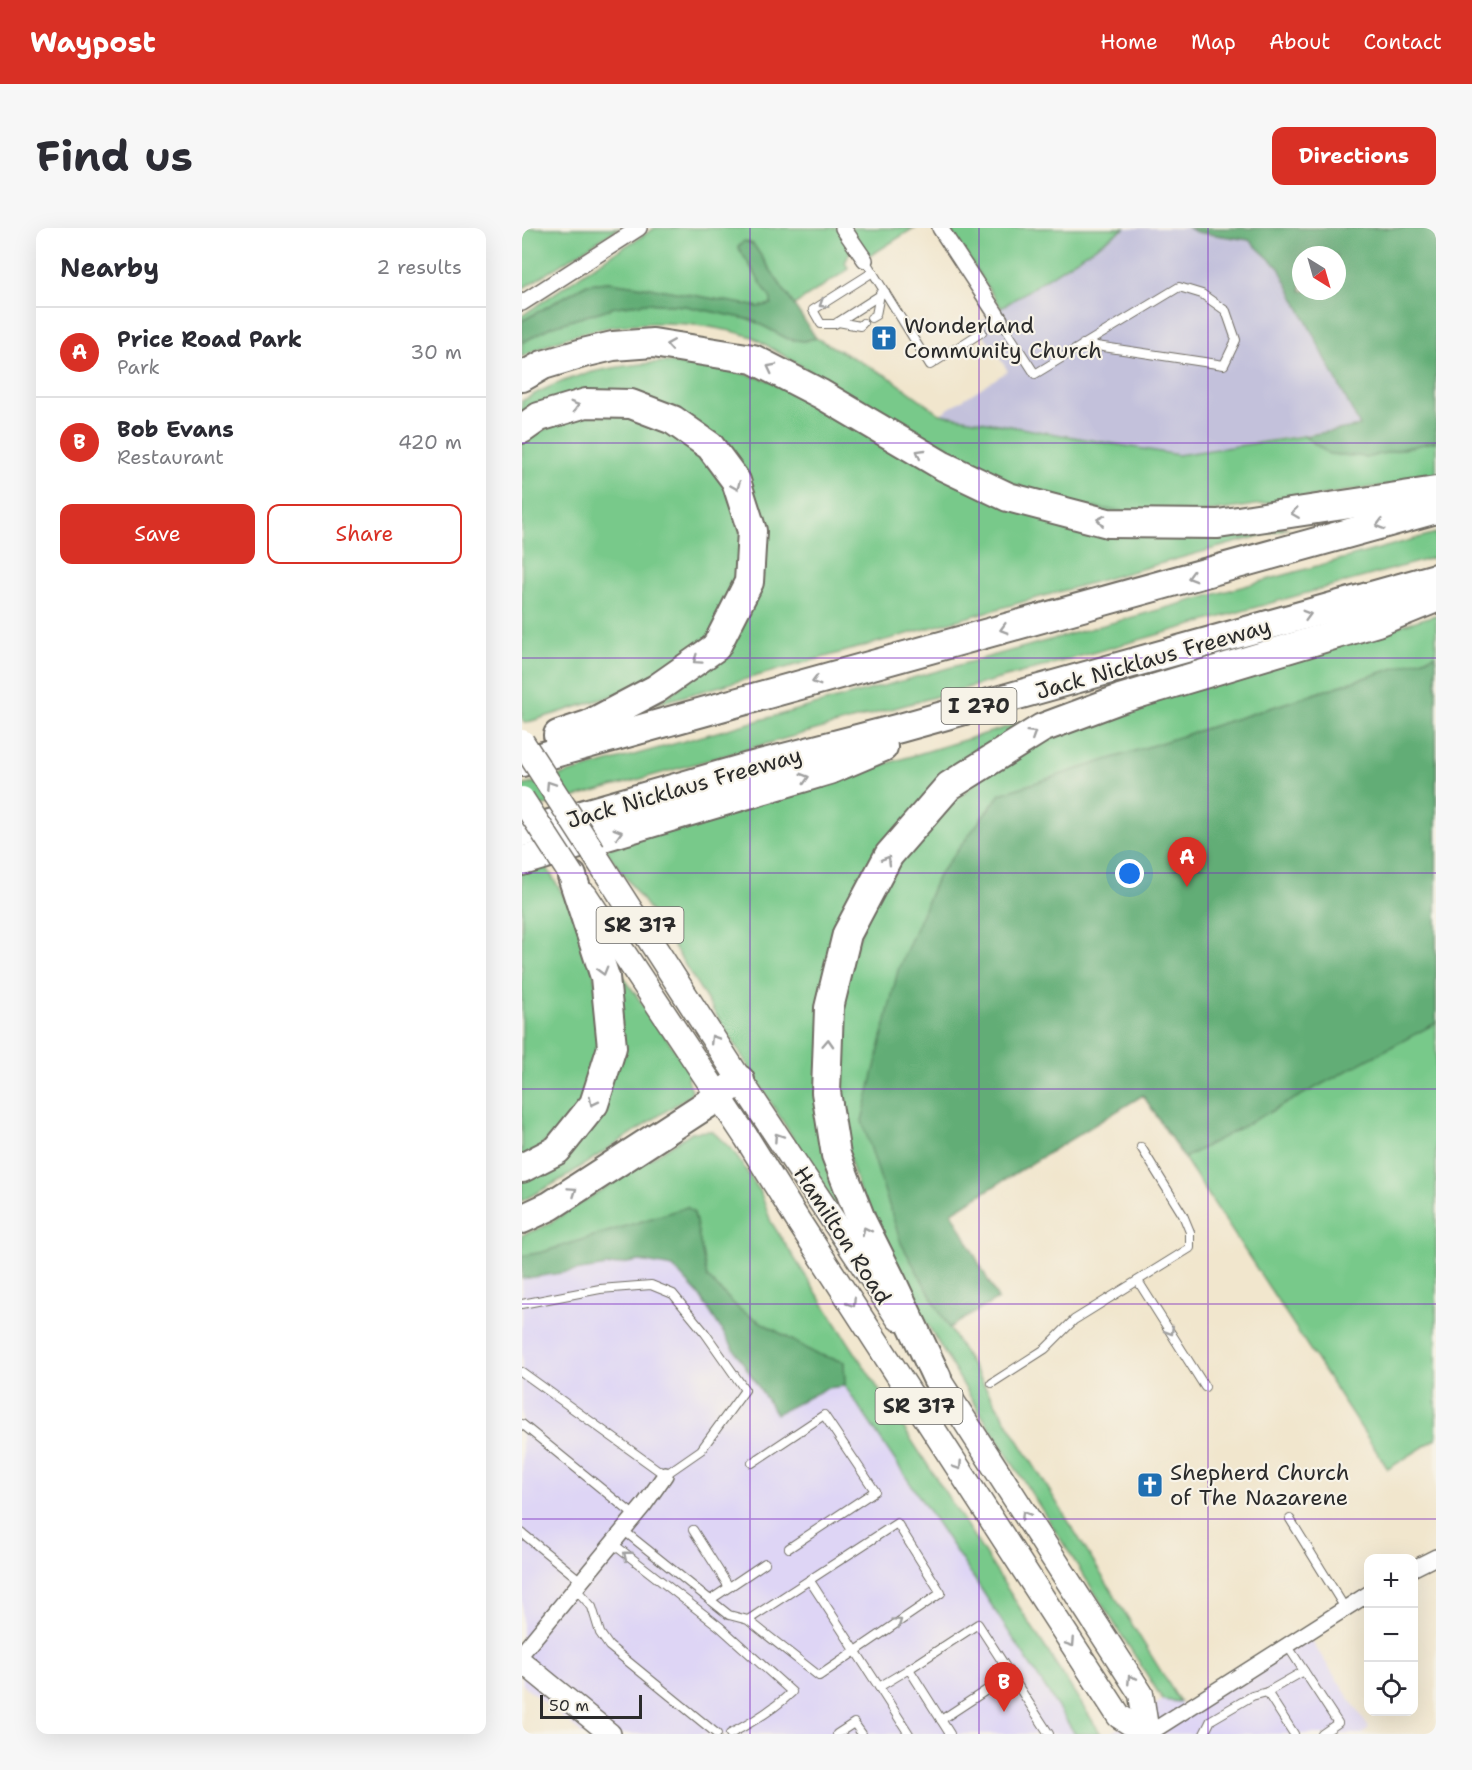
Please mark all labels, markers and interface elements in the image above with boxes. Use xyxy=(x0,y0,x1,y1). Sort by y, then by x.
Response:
text: Waypost xyxy=(30,23,156,61)
text: Home xyxy=(1100,28,1158,56)
text: Map xyxy=(1191,28,1236,56)
text: About xyxy=(1269,28,1330,56)
text: Contact xyxy=(1363,28,1442,56)
button: Directions xyxy=(1272,127,1436,185)
text: Find us xyxy=(36,128,193,184)
north arrow xyxy=(1292,246,1346,300)
text: Nearby xyxy=(60,250,159,285)
text: 2 results xyxy=(376,254,462,280)
one-way arrow xyxy=(819,296,829,308)
place label: Wonderland Community Church xyxy=(904,311,1102,365)
church icon: Wonderland Community Church xyxy=(869,323,899,353)
text: Price Road Park xyxy=(117,325,302,354)
text: A xyxy=(72,339,87,365)
text: 30 m xyxy=(410,339,462,365)
one-way arrow xyxy=(665,340,674,352)
text: Park xyxy=(117,354,160,380)
one-way arrow xyxy=(766,364,777,375)
one-way arrow xyxy=(569,401,580,413)
text: Bob Evans xyxy=(117,415,234,444)
text: B xyxy=(73,429,86,455)
text: 420 m xyxy=(398,429,462,455)
text: Restaurant xyxy=(117,444,224,470)
one-way arrow xyxy=(916,448,926,460)
one-way arrow xyxy=(729,479,741,490)
button: Save xyxy=(60,504,255,564)
button: Share xyxy=(267,504,462,564)
one-way arrow xyxy=(1291,506,1300,518)
one-way arrow xyxy=(1096,515,1106,528)
one-way arrow xyxy=(1375,517,1385,530)
one-way arrow xyxy=(1187,570,1198,582)
one-way arrow xyxy=(1302,609,1312,622)
street label: Jack Nicklaus Freeway xyxy=(1032,611,1274,706)
one-way arrow xyxy=(999,622,1010,634)
one-way arrow xyxy=(693,653,704,664)
one-way arrow xyxy=(811,674,821,687)
road number: I 270 xyxy=(942,688,1016,724)
one-way arrow xyxy=(1025,730,1036,741)
street label: Jack Nicklaus Freeway xyxy=(563,740,805,835)
one-way arrow xyxy=(800,773,810,785)
one-way arrow xyxy=(545,781,557,791)
one-way arrow xyxy=(613,828,623,840)
pin: A xyxy=(1168,838,1206,887)
one-way arrow xyxy=(879,856,891,866)
your location xyxy=(1115,859,1144,888)
road number: SR 317 xyxy=(596,907,684,943)
one-way arrow xyxy=(596,965,608,976)
one-way arrow xyxy=(709,1035,721,1045)
one-way arrow xyxy=(821,1038,834,1047)
one-way arrow xyxy=(589,1096,600,1106)
one-way arrow xyxy=(774,1132,785,1143)
street label: Hamilton Road xyxy=(787,1161,898,1310)
one-way arrow xyxy=(567,1187,578,1198)
one-way arrow xyxy=(862,1227,873,1237)
one-way arrow xyxy=(844,1297,856,1307)
one-way arrow xyxy=(1162,1325,1174,1335)
road number: SR 317 xyxy=(876,1388,962,1424)
place label: Shepherd Church of The Nazarene xyxy=(1170,1458,1349,1512)
one-way arrow xyxy=(951,1459,962,1470)
church icon: Shepherd Church of The Nazarene xyxy=(1135,1470,1165,1500)
one-way arrow xyxy=(1021,1511,1033,1521)
one-way arrow xyxy=(623,1552,634,1563)
map controls xyxy=(1364,1554,1418,1716)
button: + xyxy=(1364,1554,1418,1608)
button: − xyxy=(1364,1608,1418,1662)
one-way arrow xyxy=(891,1618,902,1629)
one-way arrow xyxy=(1064,1636,1075,1647)
pin: B xyxy=(984,1662,1024,1712)
button: locate xyxy=(1364,1662,1418,1716)
one-way arrow xyxy=(1127,1675,1139,1685)
scale bar xyxy=(540,1692,642,1720)
text: 50 m xyxy=(549,1695,589,1716)

